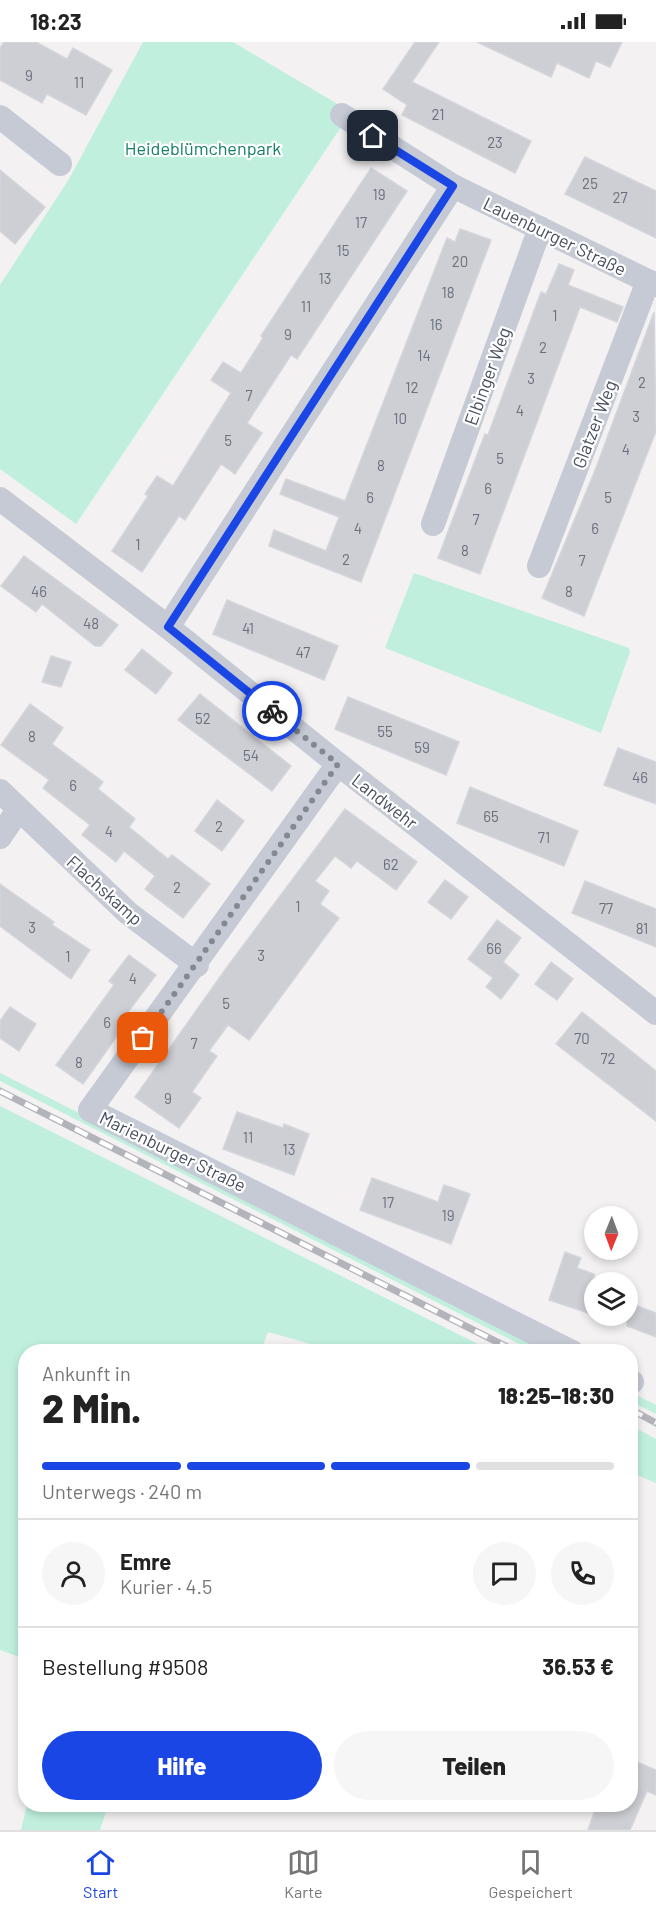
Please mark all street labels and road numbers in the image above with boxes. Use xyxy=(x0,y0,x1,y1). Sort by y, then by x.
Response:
street label: Lauenburger Straße xyxy=(480,192,630,280)
street label: Elbinger Weg xyxy=(459,324,515,428)
street label: Glatzer Weg xyxy=(567,377,621,471)
street label: Landwehr xyxy=(348,769,423,834)
street label: Flachskamp xyxy=(63,850,147,930)
street label: Marienburger Straße xyxy=(96,1106,250,1196)

